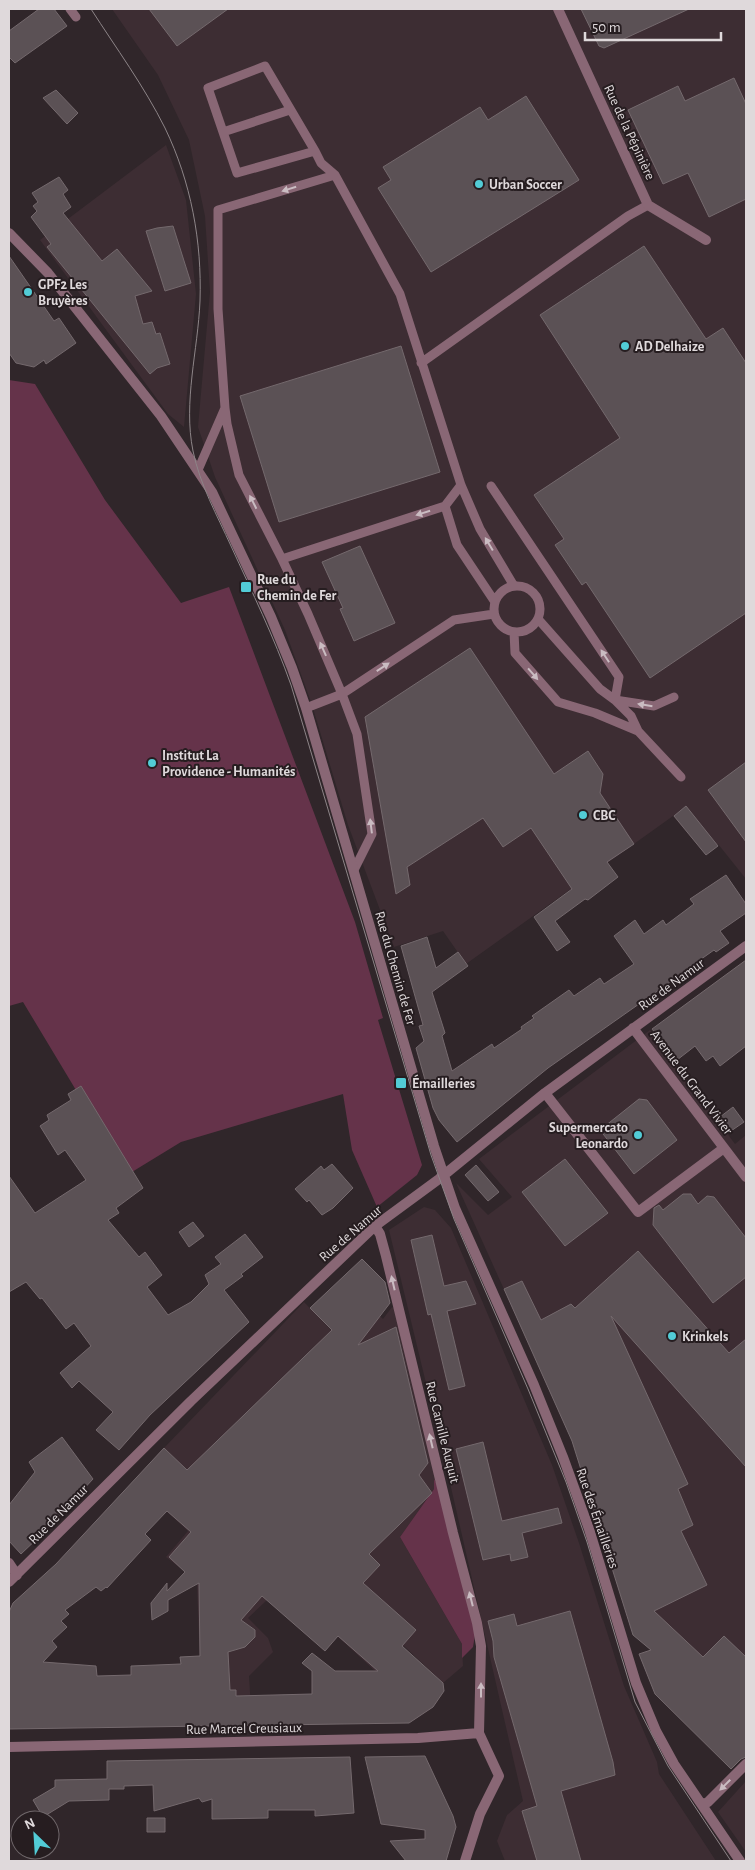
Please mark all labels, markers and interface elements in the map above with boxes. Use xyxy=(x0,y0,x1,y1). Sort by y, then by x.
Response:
scale bar xyxy=(585,10,721,42)
text: 50 m xyxy=(592,20,621,35)
street label: Rue de la Pépinière xyxy=(601,83,657,182)
marker: Urban Soccer xyxy=(473,178,485,190)
place label: Urban Soccer xyxy=(489,178,562,192)
one-way arrow xyxy=(281,186,296,193)
place label: GPF2 Les Bruyères xyxy=(38,278,88,308)
marker: GPF2 Les Bruyères xyxy=(22,286,34,298)
marker: AD Delhaize xyxy=(619,340,631,352)
place label: AD Delhaize xyxy=(635,340,705,354)
one-way arrow xyxy=(249,495,257,509)
one-way arrow xyxy=(415,509,430,517)
one-way arrow xyxy=(484,537,494,550)
place label: Rue du Chemin de Fer xyxy=(257,573,337,603)
marker: Rue du Chemin de Fer xyxy=(239,580,253,594)
one-way arrow xyxy=(318,642,326,656)
one-way arrow xyxy=(600,649,610,662)
one-way arrow xyxy=(376,662,390,672)
one-way arrow xyxy=(528,668,539,681)
one-way arrow xyxy=(637,700,653,708)
place label: Institut La Providence - Humanités xyxy=(162,749,295,779)
marker: Institut La Providence - Humanités xyxy=(146,757,158,769)
marker: CBC xyxy=(577,809,589,821)
place label: CBC xyxy=(593,809,616,823)
one-way arrow xyxy=(367,818,375,834)
street label: Rue du Chemin de Fer xyxy=(372,910,418,1027)
street label: Rue de Namur xyxy=(636,956,708,1013)
street label: Avenue du Grand Vivier xyxy=(647,1028,735,1138)
place label: Émailleries xyxy=(412,1074,475,1091)
marker: Émailleries xyxy=(394,1076,408,1090)
place label: Supermercato Leonardo xyxy=(549,1121,628,1151)
marker: Supermercato Leonardo xyxy=(632,1129,644,1141)
street label: Rue de Namur xyxy=(317,1203,385,1265)
one-way arrow xyxy=(389,1276,397,1291)
marker: Krinkels xyxy=(666,1330,678,1342)
place label: Krinkels xyxy=(682,1330,728,1344)
street label: Rue Camille Auquit xyxy=(423,1380,462,1485)
one-way arrow xyxy=(427,1434,435,1449)
street label: Rue des Émailleries xyxy=(573,1465,624,1570)
street label: Rue de Namur xyxy=(26,1482,91,1547)
one-way arrow xyxy=(467,1591,475,1606)
one-way arrow xyxy=(477,1682,485,1698)
street label: Rue Marcel Creusiaux xyxy=(186,1721,302,1737)
one-way arrow xyxy=(719,1779,731,1791)
north arrow xyxy=(10,1810,60,1860)
text: N xyxy=(23,1816,37,1833)

